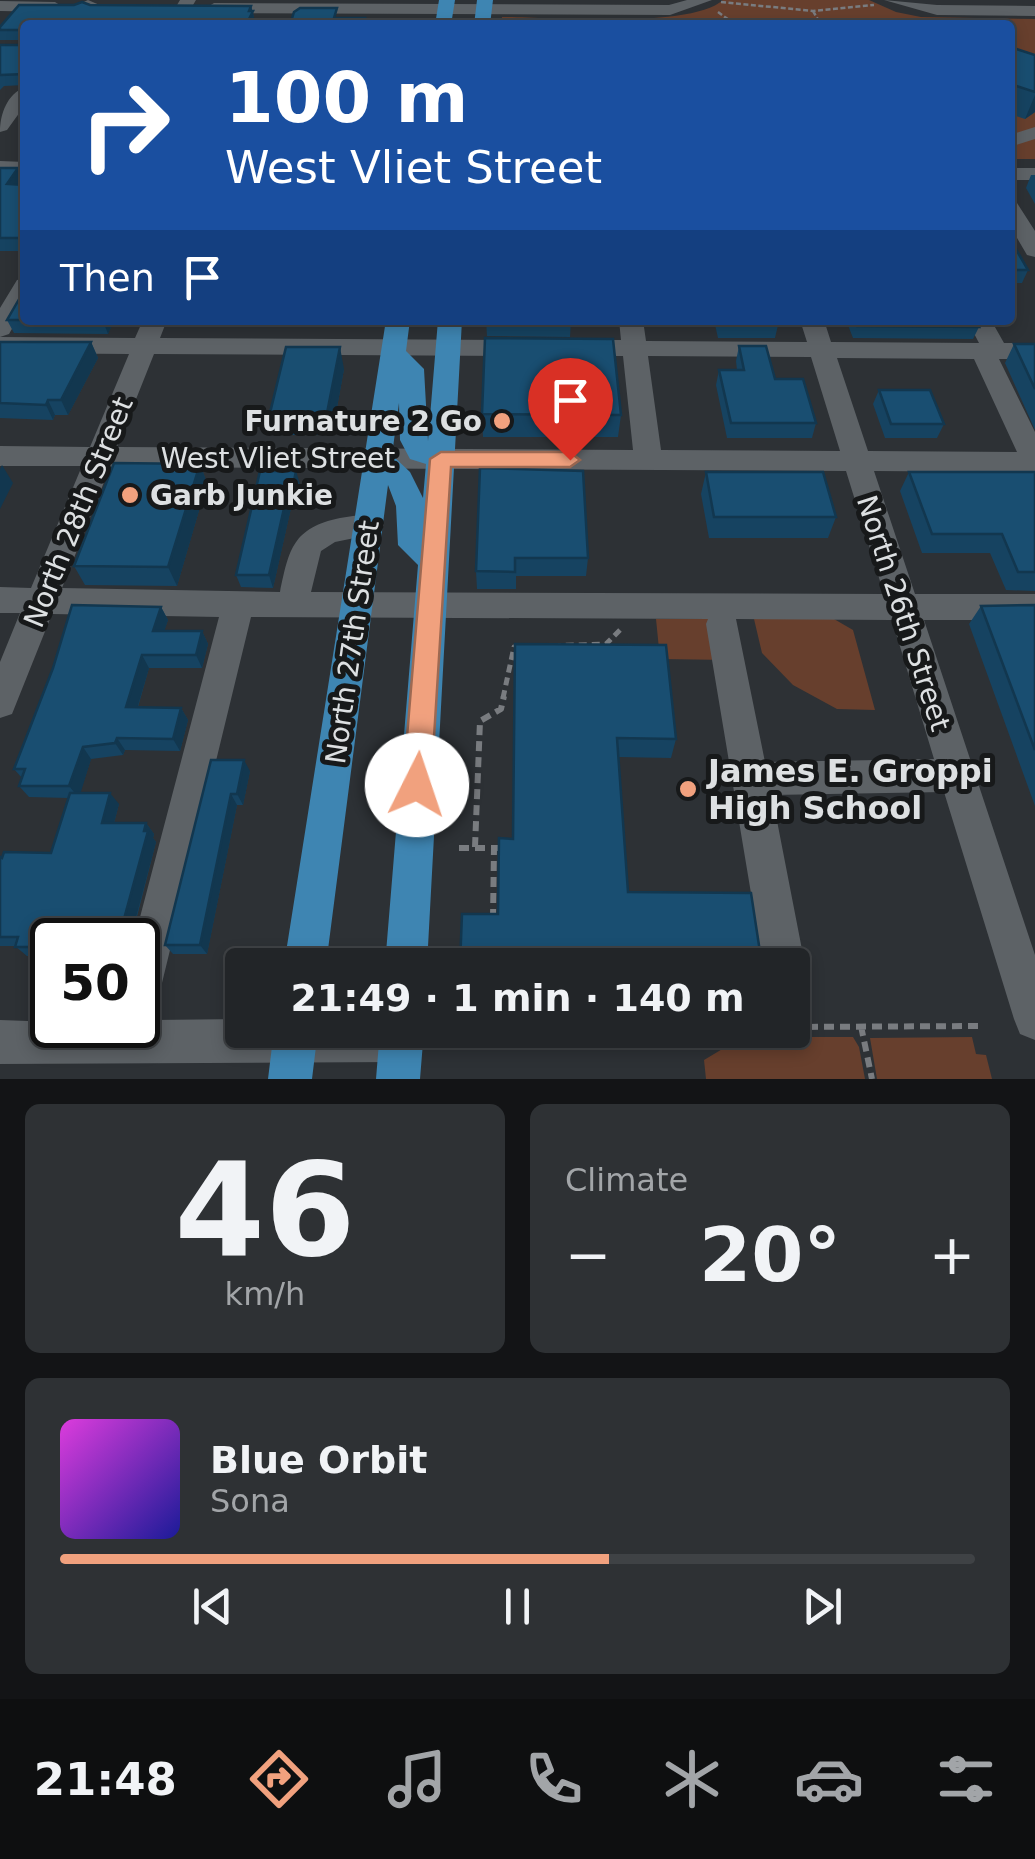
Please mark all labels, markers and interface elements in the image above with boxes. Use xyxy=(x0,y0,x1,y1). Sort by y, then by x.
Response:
text: 100 m xyxy=(225,57,468,139)
icon: right xyxy=(60,60,190,190)
text: West Vliet Street xyxy=(225,141,602,194)
icon: arrive xyxy=(175,250,230,305)
text: Then xyxy=(60,256,155,300)
pin xyxy=(528,358,613,461)
icon: arrive xyxy=(543,373,598,428)
street label: North 28th Street xyxy=(17,392,140,632)
place label: Furnature 2 Go xyxy=(244,405,482,438)
marker: Furnature 2 Go xyxy=(491,410,513,432)
street label: West Vliet Street xyxy=(161,442,395,475)
place label: Garb Junkie xyxy=(150,479,333,512)
marker: Garb Junkie xyxy=(119,484,141,506)
street label: North 26th Street xyxy=(850,491,957,735)
street label: North 27th Street xyxy=(319,518,386,766)
position arrow xyxy=(365,733,469,837)
place label: James E. Groppi High School xyxy=(706,752,993,827)
marker: James E. Groppi High School xyxy=(677,778,699,800)
speed limit sign: 50 xyxy=(30,918,160,1048)
text: 21:49 · 1 min · 140 m xyxy=(290,976,745,1020)
text: 46 xyxy=(175,1134,355,1286)
text: Climate xyxy=(565,1161,688,1199)
text: 20° xyxy=(699,1211,841,1299)
text: − xyxy=(565,1223,611,1287)
text: + xyxy=(929,1223,975,1287)
text: km/h xyxy=(225,1275,305,1313)
text: Blue Orbit xyxy=(210,1438,427,1482)
text: Sona xyxy=(210,1482,290,1520)
icon: previous xyxy=(185,1579,240,1634)
icon: pause xyxy=(490,1579,545,1634)
icon: next xyxy=(795,1579,850,1634)
icon: directions xyxy=(244,1744,314,1814)
icon: music xyxy=(382,1744,452,1814)
icon: phone xyxy=(519,1744,589,1814)
icon: climate xyxy=(657,1744,727,1814)
icon: car xyxy=(794,1744,864,1814)
icon: filters xyxy=(931,1744,1001,1814)
text: 21:48 xyxy=(34,1753,177,1806)

